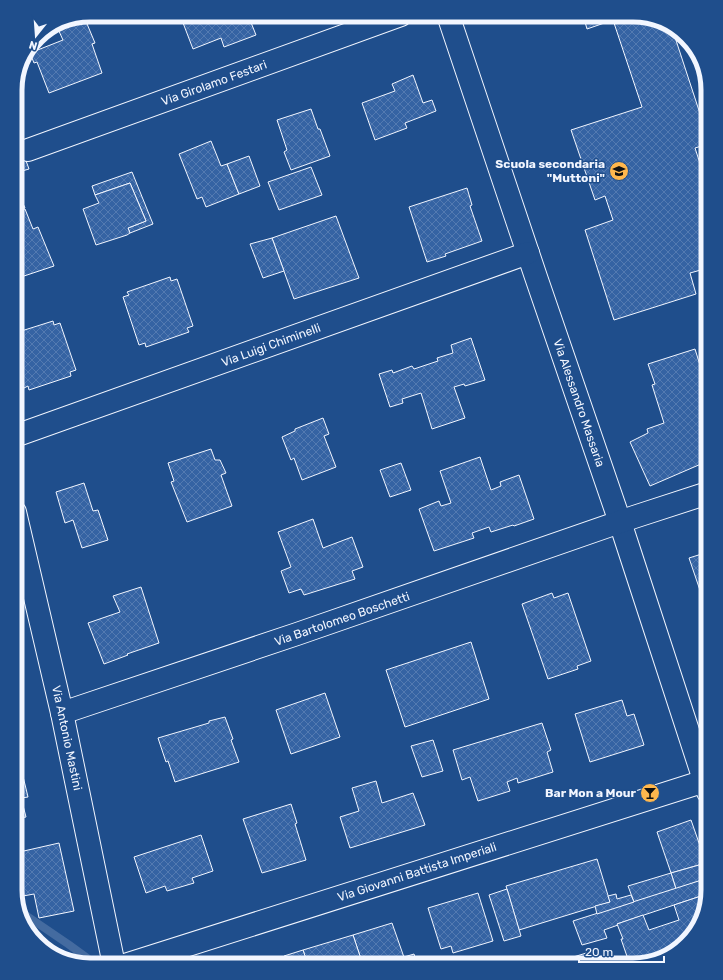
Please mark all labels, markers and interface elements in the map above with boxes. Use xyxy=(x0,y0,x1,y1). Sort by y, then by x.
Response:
north arrow xyxy=(16,16,56,56)
text: N xyxy=(27,38,39,52)
street label: Via Girolamo Festari xyxy=(159,57,269,109)
place label: Scuola secondaria "Muttoni" xyxy=(495,157,605,185)
school or university icon: Scuola secondaria "Muttoni" xyxy=(608,160,630,182)
street label: Via Luigi Chiminelli xyxy=(220,321,323,369)
street label: Via Alessandro Massaria xyxy=(551,337,607,469)
street label: Via Bartolomeo Boschetti xyxy=(273,589,412,649)
street label: Via Antonio Mastini xyxy=(49,684,85,792)
bar icon: Bar Mon a Mour xyxy=(639,782,661,804)
place label: Bar Mon a Mour xyxy=(545,786,637,800)
street label: Via Giovanni Battista Imperiali xyxy=(336,840,498,904)
scale bar xyxy=(579,938,664,964)
text: 20 m xyxy=(585,945,613,959)

